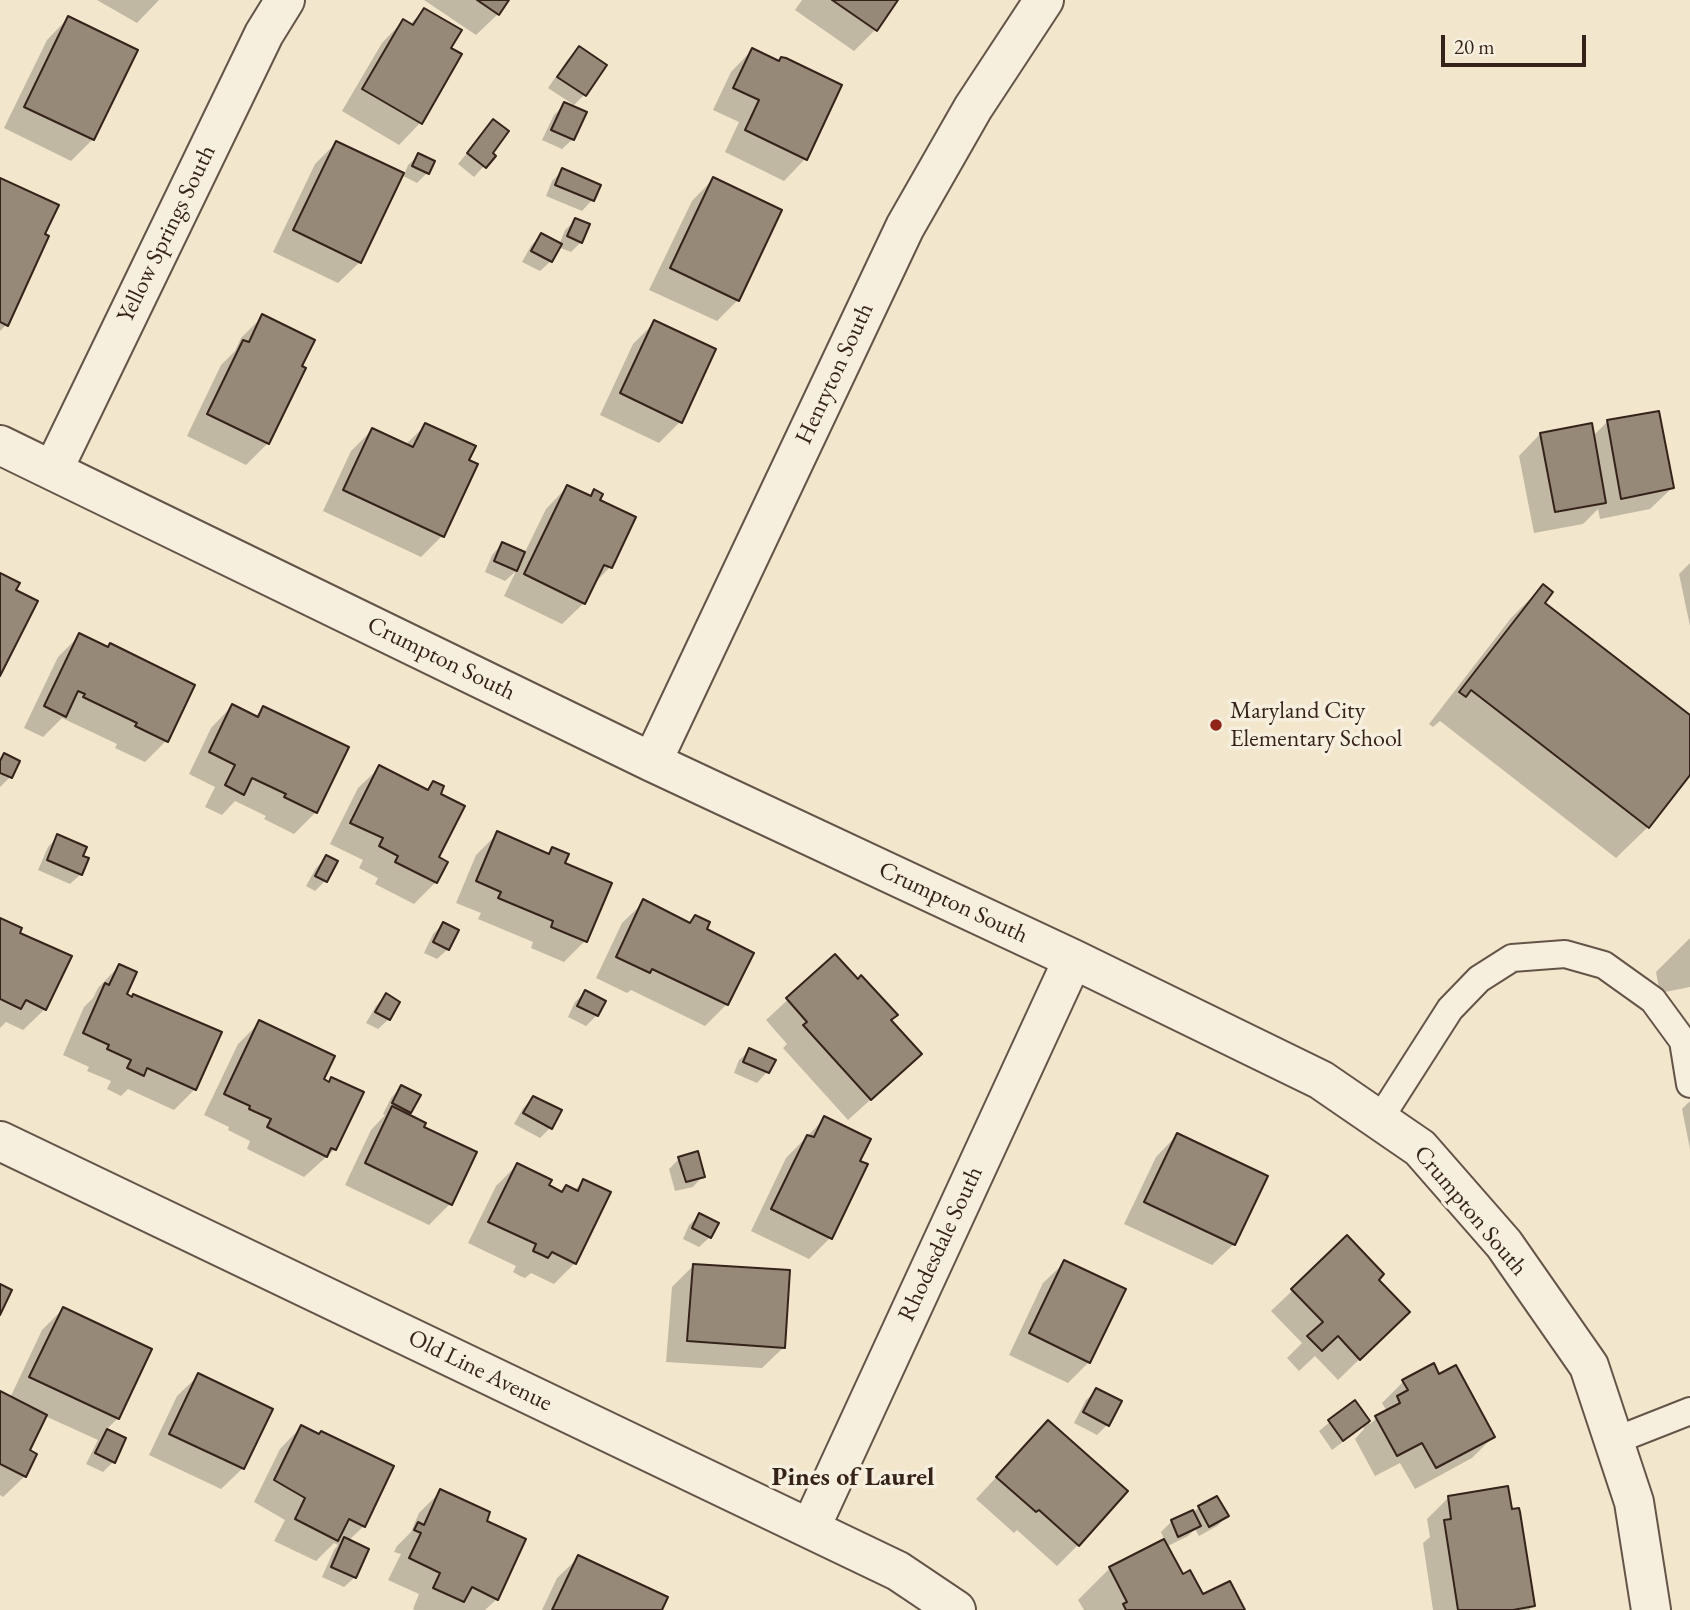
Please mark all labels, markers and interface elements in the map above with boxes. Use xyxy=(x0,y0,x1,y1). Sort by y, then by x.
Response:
scale bar xyxy=(1445,21,1590,65)
text: 20 m xyxy=(1454,33,1495,60)
street label: Yellow Springs South xyxy=(112,141,222,327)
street label: Henryton South xyxy=(790,299,880,449)
street label: Crumpton South xyxy=(362,611,520,707)
place label: Maryland City Elementary School xyxy=(1230,697,1402,753)
marker: Maryland City Elementary School xyxy=(1208,717,1224,733)
street label: Crumpton South xyxy=(874,856,1032,950)
street label: Crumpton South xyxy=(1407,1140,1533,1282)
street label: Rhodesdale South xyxy=(892,1162,990,1326)
street label: Old Line Avenue xyxy=(403,1324,557,1418)
district label: Pines of Laurel xyxy=(772,1462,934,1494)

